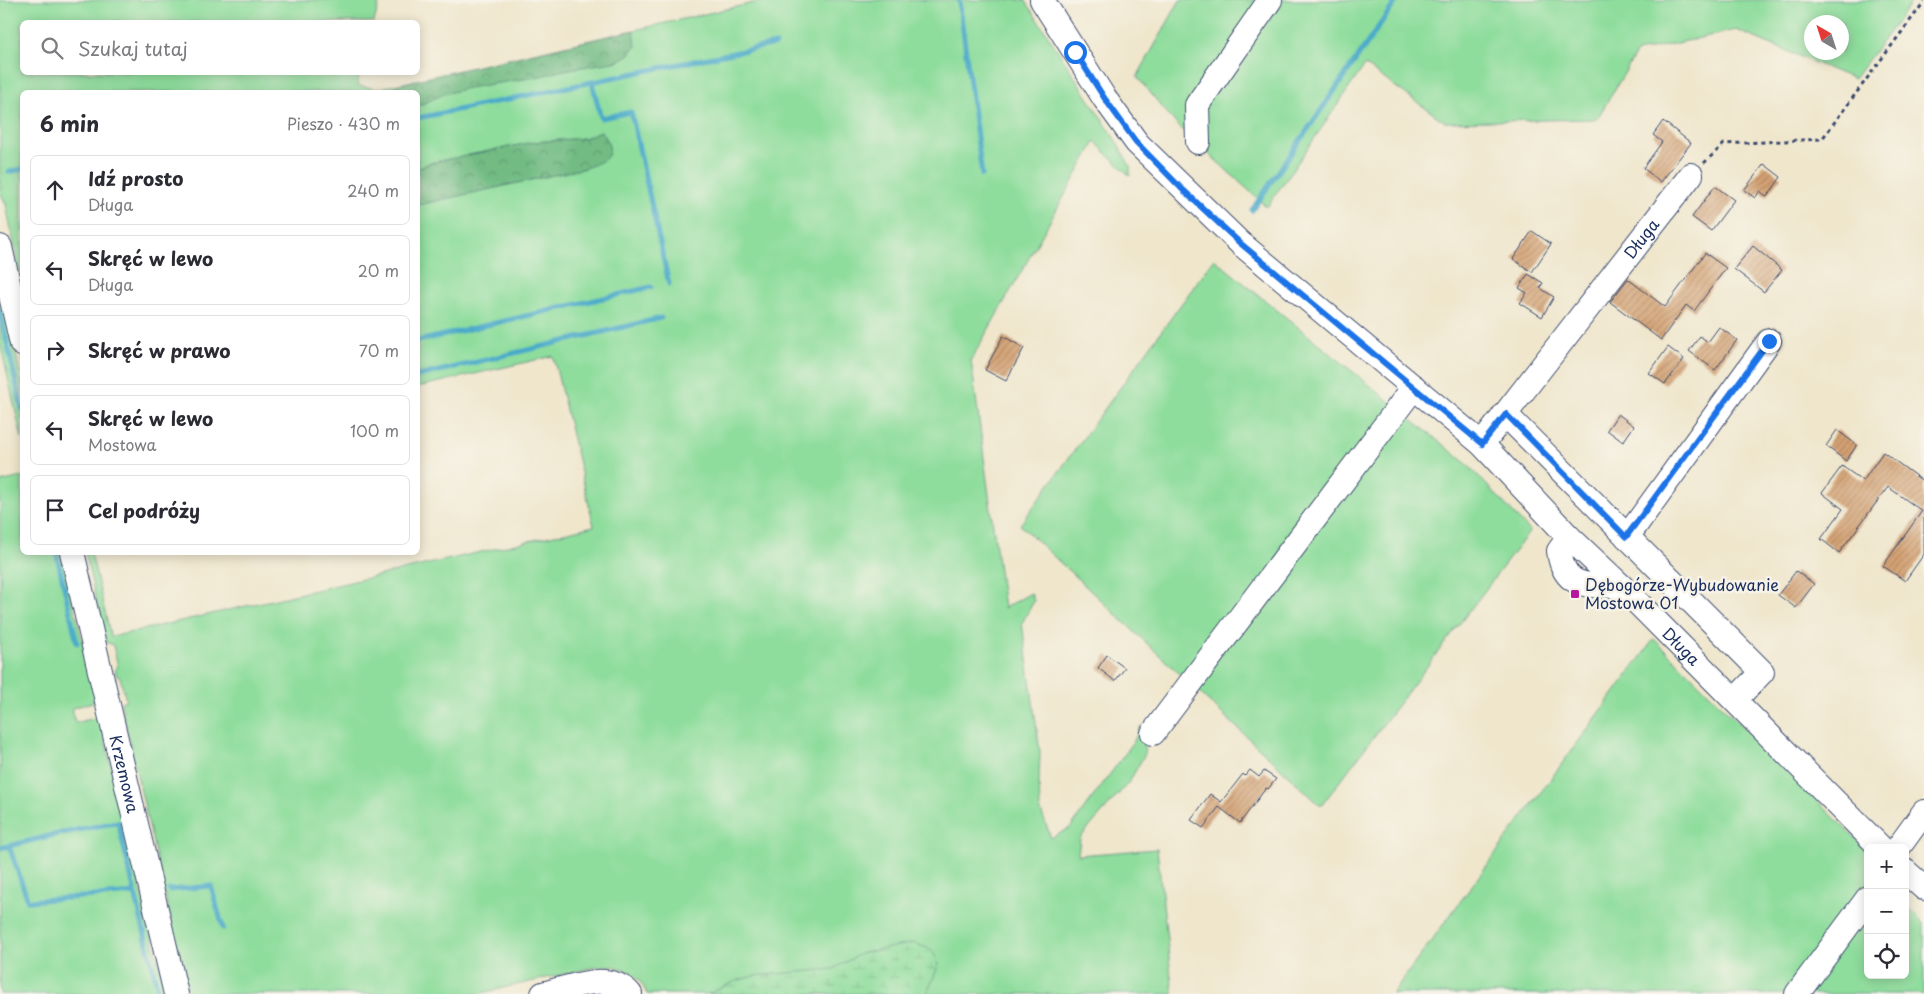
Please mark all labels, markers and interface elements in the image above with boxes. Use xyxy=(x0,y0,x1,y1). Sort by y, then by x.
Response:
north arrow xyxy=(1804,15,1849,60)
search box xyxy=(20,20,420,75)
icon: search xyxy=(38,34,66,62)
text: Szukaj tutaj xyxy=(78,34,188,62)
route start xyxy=(1064,41,1087,64)
text: 6 min xyxy=(40,107,99,139)
text: Pieszo · 430 m xyxy=(287,111,400,135)
text: Idź prosto xyxy=(88,164,184,192)
icon: ahead xyxy=(41,176,69,204)
text: 240 m xyxy=(347,178,399,202)
text: Długa xyxy=(88,192,133,216)
street label: Długa xyxy=(1617,213,1664,263)
text: Skręć w lewo xyxy=(88,244,213,272)
icon: left xyxy=(41,256,69,284)
text: 20 m xyxy=(358,258,399,282)
text: Długa xyxy=(88,272,133,296)
route end xyxy=(1758,330,1781,353)
icon: right xyxy=(41,336,69,364)
text: Skręć w prawo xyxy=(88,336,231,364)
text: 70 m xyxy=(359,338,399,362)
text: Skręć w lewo xyxy=(88,404,213,432)
icon: left xyxy=(41,416,69,444)
text: 100 m xyxy=(350,418,399,442)
text: Mostowa xyxy=(88,432,156,456)
icon: arrive xyxy=(41,496,69,524)
text: Cel podróży xyxy=(88,496,200,524)
place label: Dębogórze-Wybudowanie Mostowa 01 xyxy=(1585,572,1779,614)
marker: Dębogórze-Wybudowanie Mostowa 01 xyxy=(1569,588,1581,600)
street label: Długa xyxy=(1657,621,1706,670)
street label: Krzemowa xyxy=(104,732,146,815)
map controls xyxy=(1864,844,1909,979)
button: + xyxy=(1864,844,1909,889)
button: − xyxy=(1864,889,1909,934)
button: locate xyxy=(1864,934,1909,979)

